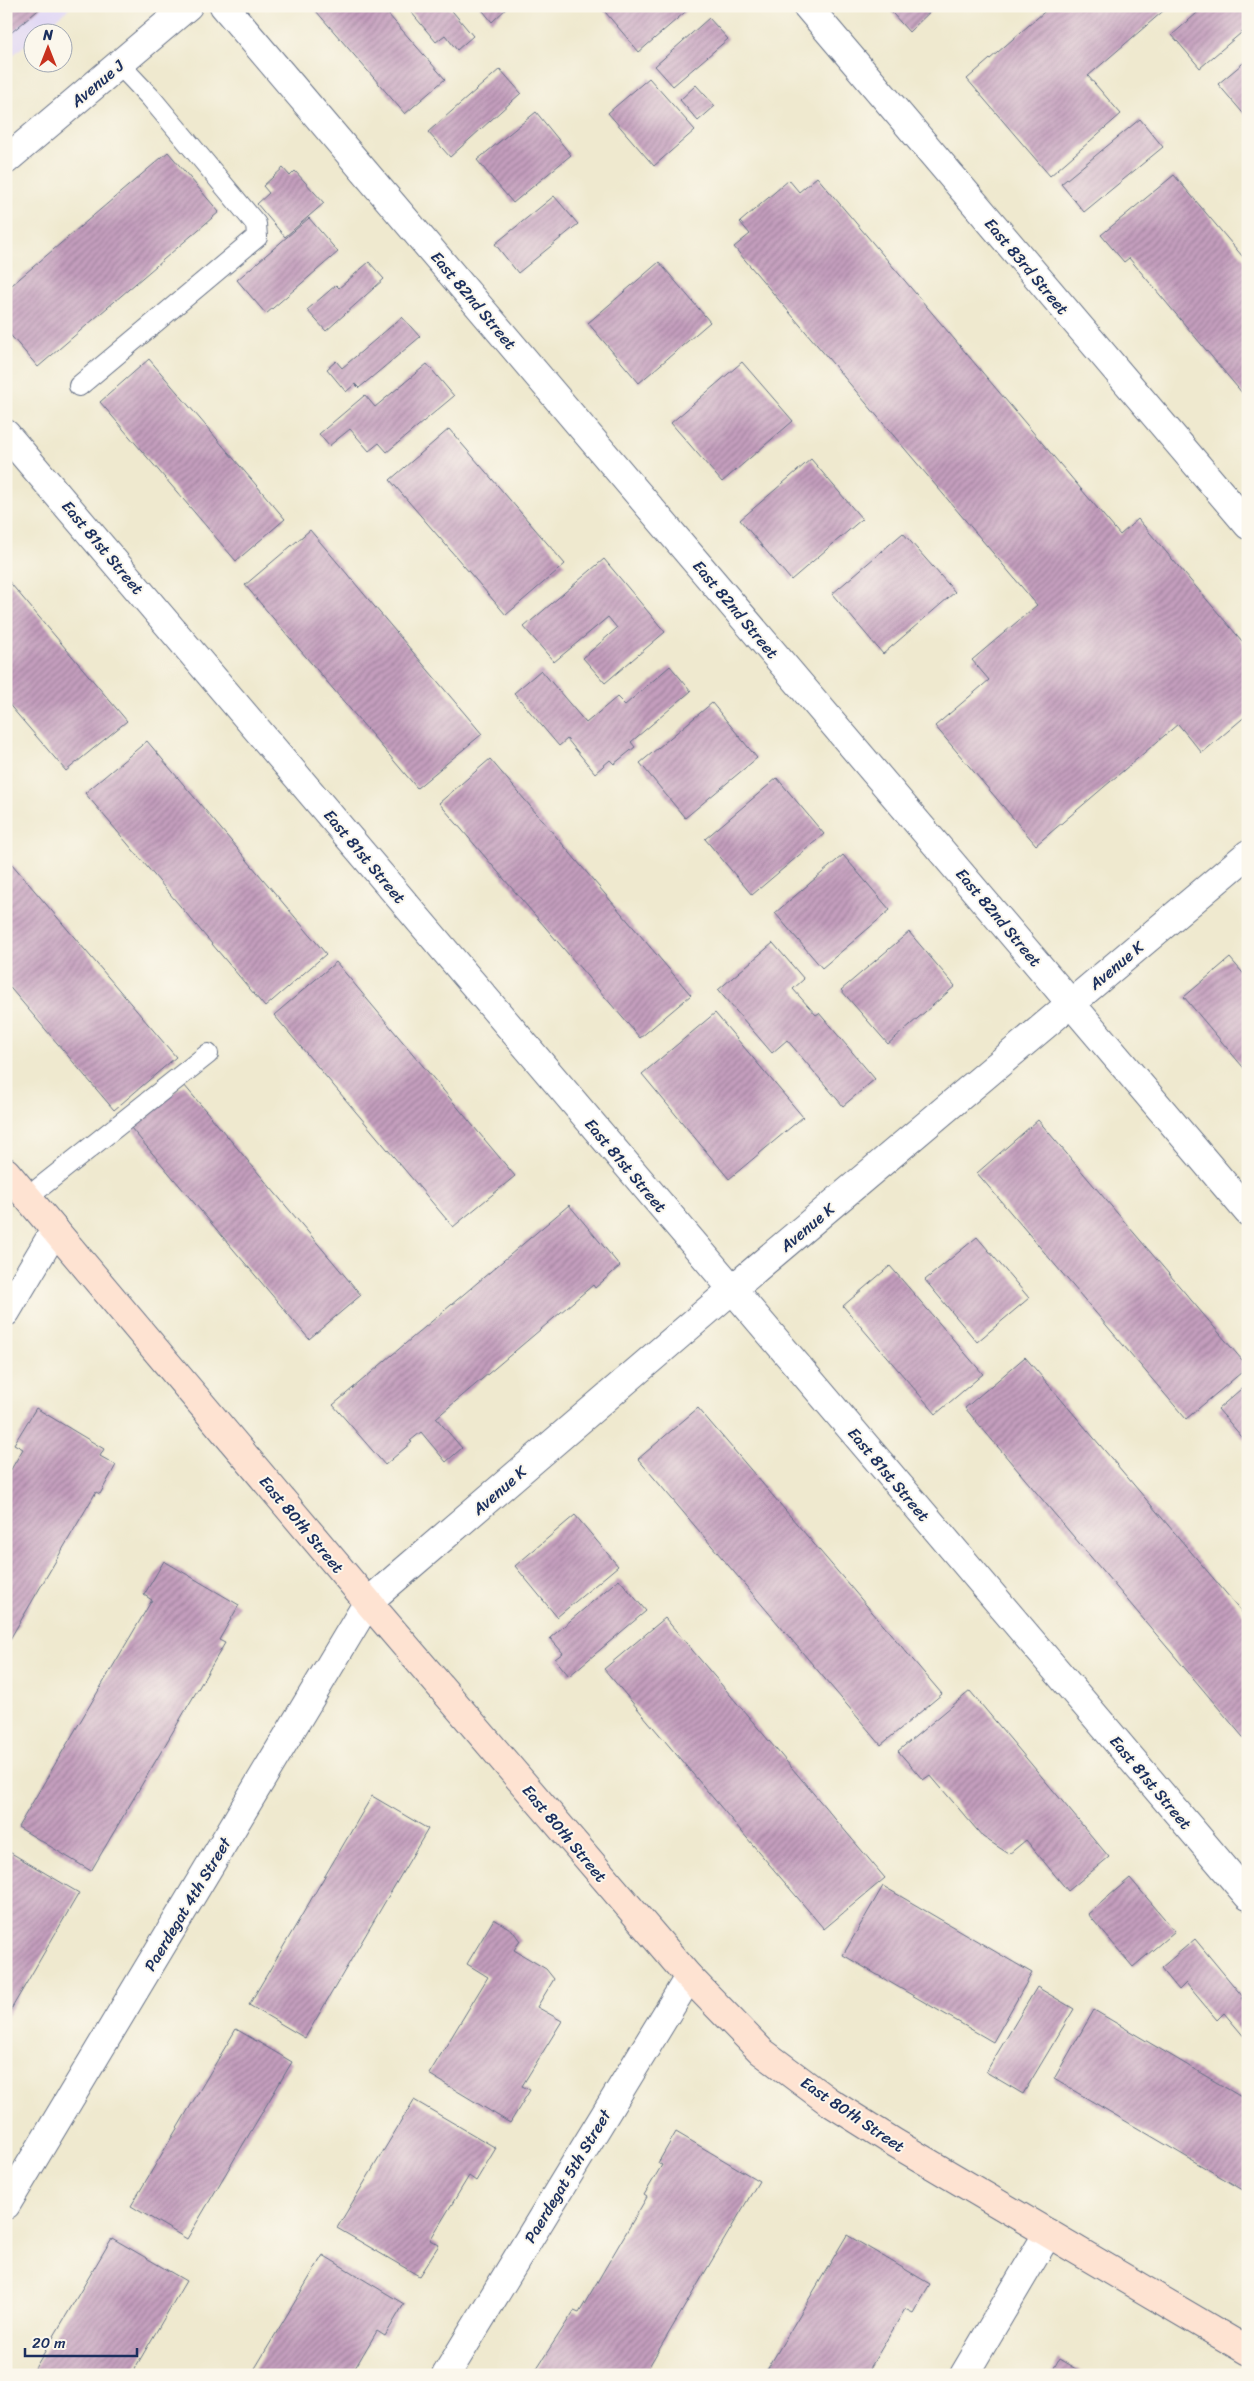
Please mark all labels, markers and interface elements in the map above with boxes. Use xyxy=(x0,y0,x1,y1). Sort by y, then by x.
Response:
north arrow xyxy=(22,22,72,72)
text: N xyxy=(42,23,53,48)
street label: Avenue J xyxy=(63,52,131,115)
street label: East 83rd Street xyxy=(977,211,1076,322)
street label: East 82nd Street xyxy=(423,244,524,357)
street label: East 81st Street xyxy=(54,493,151,601)
street label: East 82nd Street xyxy=(685,553,786,666)
street label: East 81st Street xyxy=(316,802,413,910)
street label: East 82nd Street xyxy=(948,861,1049,974)
street label: Avenue K xyxy=(1081,933,1151,998)
street label: East 81st Street xyxy=(577,1111,674,1219)
street label: Avenue K xyxy=(772,1195,842,1260)
street label: East 81st Street xyxy=(840,1420,937,1528)
street label: Avenue K xyxy=(465,1457,534,1523)
street label: East 80th Street xyxy=(252,1469,352,1580)
street label: East 81st Street xyxy=(1102,1728,1199,1836)
street label: East 80th Street xyxy=(515,1778,615,1889)
street label: Paerdegat 4th Street xyxy=(136,1831,239,1977)
street label: East 80th Street xyxy=(794,2069,911,2160)
street label: Paerdegat 5th Street xyxy=(516,2103,619,2249)
scale bar xyxy=(25,2326,138,2358)
text: 20 m xyxy=(32,2330,66,2356)

